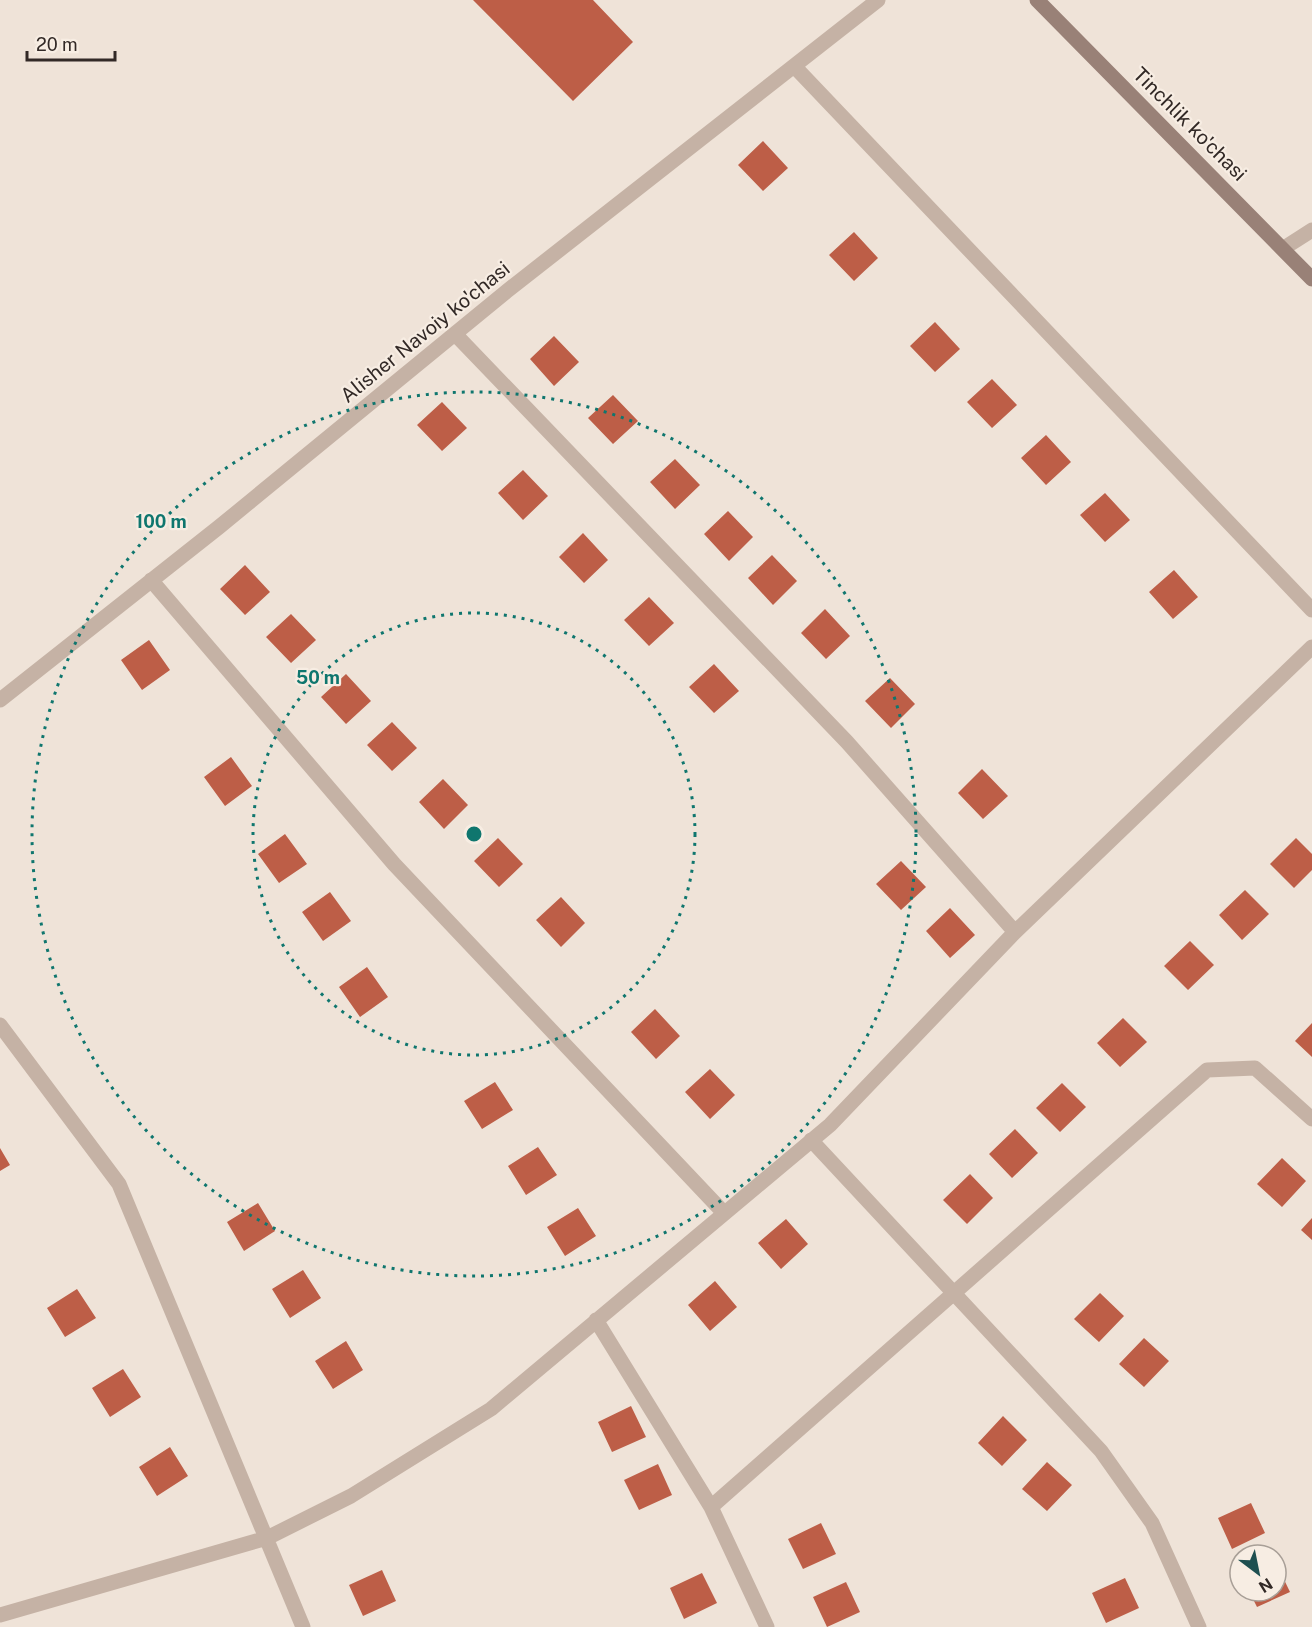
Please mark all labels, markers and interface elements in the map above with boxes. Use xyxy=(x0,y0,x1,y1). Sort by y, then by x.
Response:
scale bar xyxy=(27,24,116,62)
text: 20 m xyxy=(36,34,78,55)
street label: Tinchlik ko'chasi xyxy=(1128,62,1252,186)
street label: Alisher Navoiy ko'chasi xyxy=(336,256,514,408)
text: 100 m xyxy=(135,511,187,532)
text: 50 m xyxy=(296,667,340,688)
centre of rings xyxy=(464,824,484,844)
north arrow xyxy=(1228,1543,1288,1603)
text: N xyxy=(1255,1574,1276,1597)

